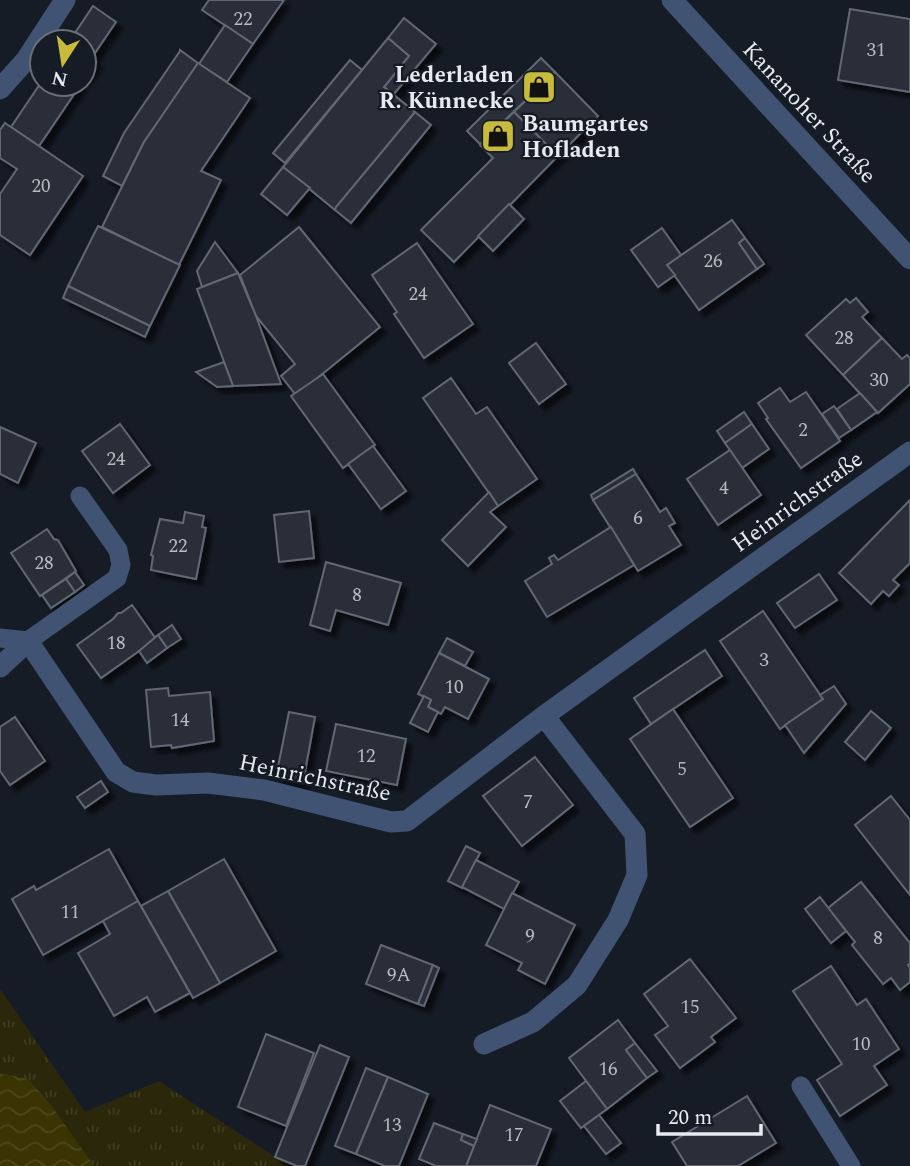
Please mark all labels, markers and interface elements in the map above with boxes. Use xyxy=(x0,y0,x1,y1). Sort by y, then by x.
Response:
house number: 22 xyxy=(233,5,253,34)
north arrow xyxy=(28,28,98,98)
street label: Kananoher Straße xyxy=(734,34,884,192)
house number: 31 xyxy=(866,36,886,65)
place label: Lederladen R. Künnecke xyxy=(379,58,514,119)
text: N xyxy=(49,62,70,94)
shop icon: Lederladen R. Künnecke xyxy=(520,68,558,106)
place label: Baumgartes Hofladen xyxy=(522,107,649,168)
shop icon: Baumgartes Hofladen xyxy=(479,117,517,155)
house number: 20 xyxy=(31,172,51,201)
house number: 26 xyxy=(703,247,723,276)
house number: 24 xyxy=(408,280,428,309)
house number: 28 xyxy=(834,324,854,353)
house number: 30 xyxy=(869,366,889,395)
house number: 2 xyxy=(798,416,808,445)
street label: Heinrichstraße xyxy=(725,443,871,562)
house number: 24 xyxy=(106,445,126,474)
house number: 4 xyxy=(719,474,729,503)
house number: 6 xyxy=(633,504,643,533)
house number: 22 xyxy=(168,532,188,561)
house number: 28 xyxy=(34,549,54,578)
house number: 8 xyxy=(352,581,362,610)
house number: 18 xyxy=(106,629,126,658)
house number: 3 xyxy=(759,646,769,675)
house number: 10 xyxy=(444,673,464,702)
house number: 14 xyxy=(170,706,190,735)
house number: 12 xyxy=(356,742,376,771)
street label: Heinrichstraße xyxy=(235,745,394,812)
house number: 5 xyxy=(677,755,687,784)
house number: 7 xyxy=(523,788,533,817)
house number: 11 xyxy=(60,898,80,927)
house number: 9 xyxy=(525,922,535,951)
house number: 8 xyxy=(873,924,883,953)
house number: 9A xyxy=(387,961,411,990)
house number: 15 xyxy=(680,993,700,1022)
house number: 10 xyxy=(851,1030,871,1059)
house number: 16 xyxy=(598,1055,618,1084)
scale bar xyxy=(658,1092,761,1136)
text: 20 m xyxy=(668,1102,712,1134)
house number: 13 xyxy=(382,1111,402,1140)
house number: 17 xyxy=(504,1121,524,1150)

